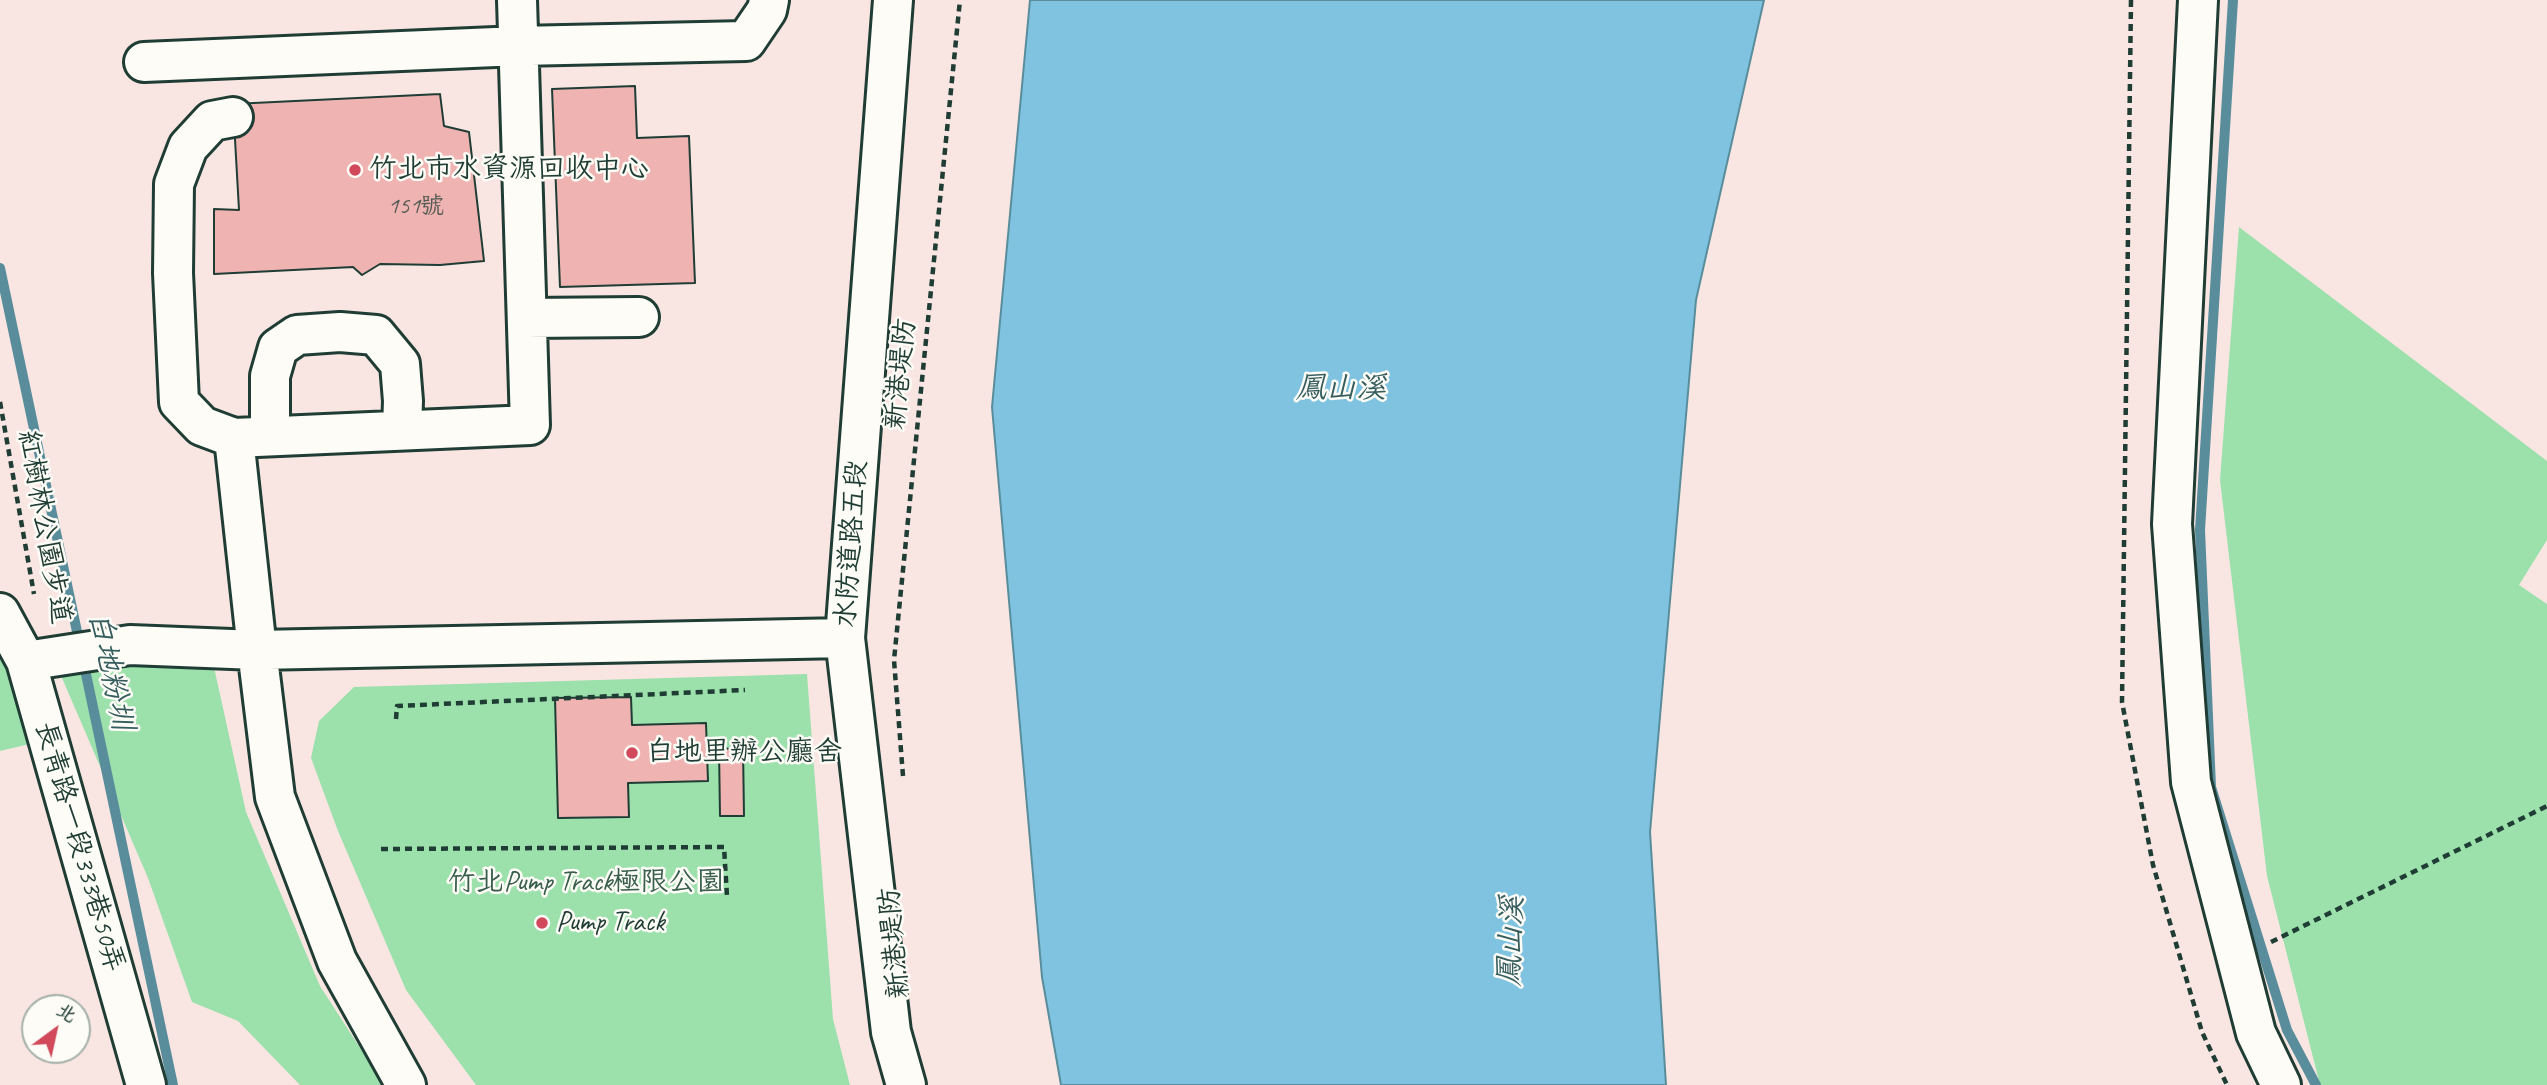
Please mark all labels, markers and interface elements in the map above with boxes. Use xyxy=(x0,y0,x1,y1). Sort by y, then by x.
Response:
place label: 竹北市水資源回收中心 xyxy=(369,153,649,187)
marker: 竹北市水資源回收中心 xyxy=(347,162,363,178)
house number: 151號 xyxy=(388,193,444,221)
street label: 新港堤防 xyxy=(878,317,924,431)
water label: 鳳山溪 xyxy=(1296,371,1386,407)
street label: 紅樹林公園步道 xyxy=(10,428,78,626)
street label: 水防道路五段 xyxy=(829,459,875,629)
water label: 白地粉圳 xyxy=(80,609,140,733)
street label: 長青路一段333巷50弄 xyxy=(27,718,131,976)
place label: 白地里辦公廳舍 xyxy=(646,736,842,770)
marker: 白地里辦公廳舍 xyxy=(624,745,640,761)
park label: 竹北Pump Track極限公園 xyxy=(448,866,724,900)
street label: 新港堤防 xyxy=(873,886,917,1000)
water label: 鳳山溪 xyxy=(1492,895,1532,987)
place label: Pump Track xyxy=(556,906,664,940)
marker: Pump Track xyxy=(534,915,550,931)
north arrow xyxy=(21,994,91,1064)
text: 北 xyxy=(52,998,81,1028)

